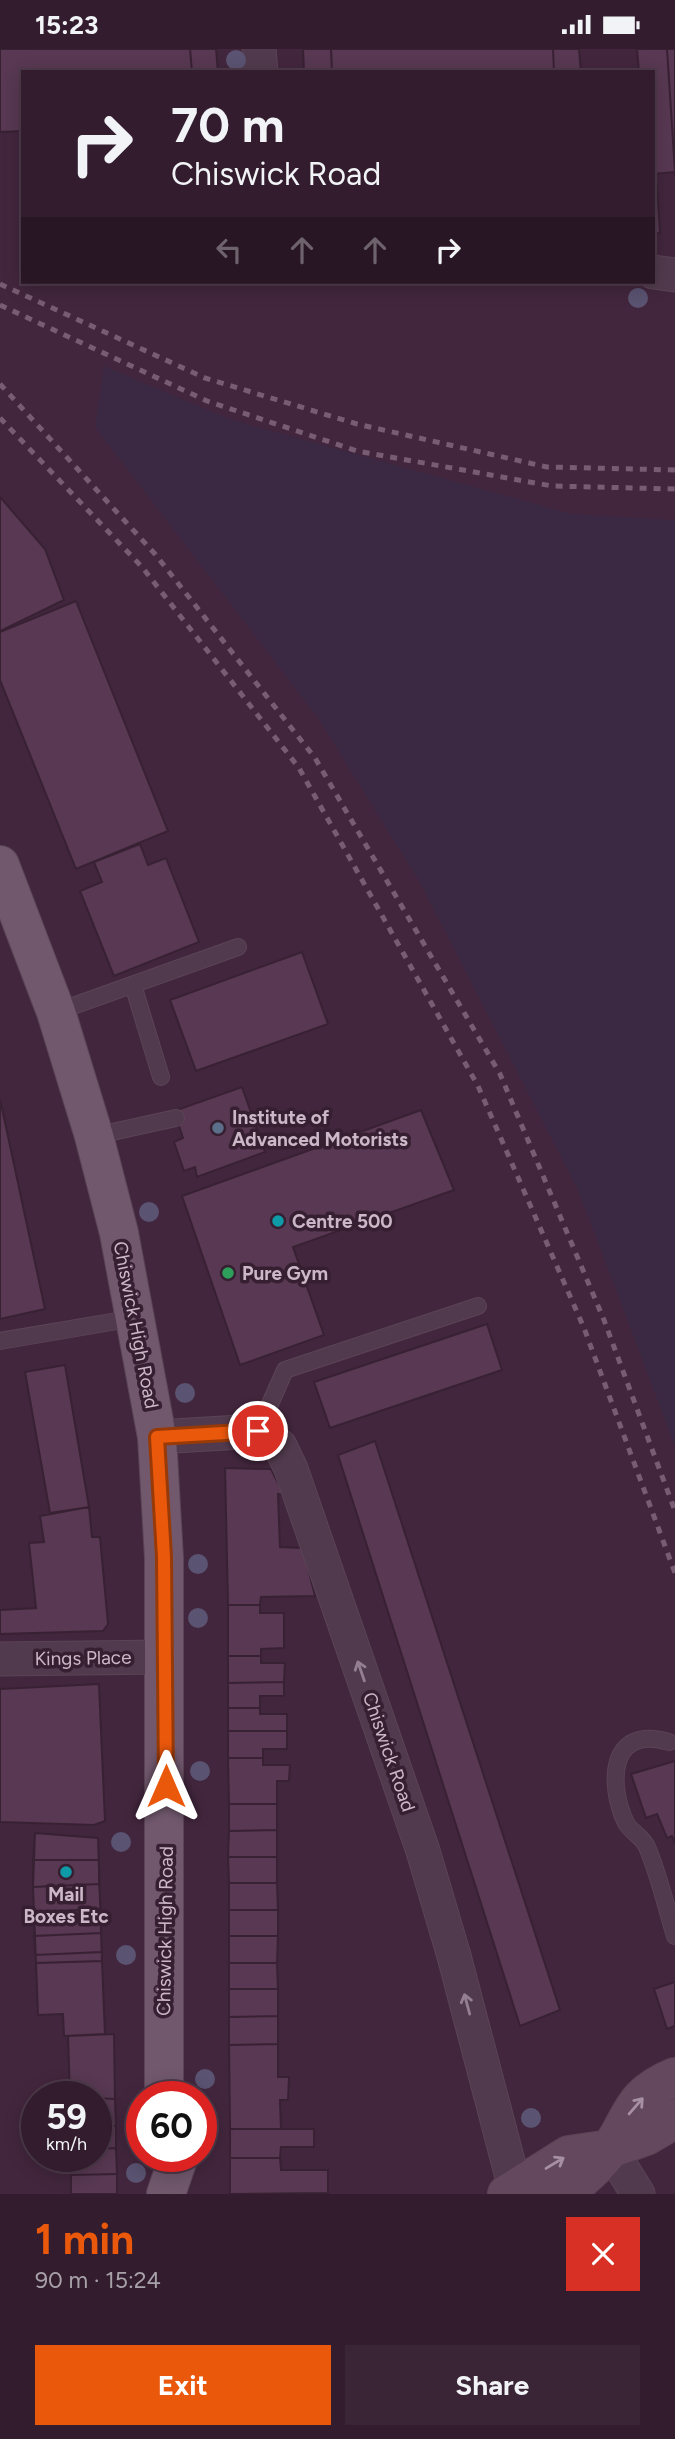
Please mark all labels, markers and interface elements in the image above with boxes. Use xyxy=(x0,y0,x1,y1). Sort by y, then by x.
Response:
text: 15:23 xyxy=(35,9,98,41)
text: 70 m xyxy=(171,95,284,154)
icon: right xyxy=(56,98,147,189)
text: Chiswick Road xyxy=(171,155,381,193)
icon: left xyxy=(210,231,248,269)
icon: ahead xyxy=(283,231,321,269)
icon: ahead xyxy=(356,231,394,269)
icon: right xyxy=(429,231,467,269)
place label: Institute of Advanced Motorists xyxy=(232,1106,408,1151)
marker: Institute of Advanced Motorists xyxy=(210,1120,226,1136)
place label: Centre 500 xyxy=(292,1210,393,1233)
marker: Centre 500 xyxy=(270,1213,286,1229)
street label: Chiswick High Road xyxy=(108,1239,164,1411)
place label: Pure Gym xyxy=(242,1262,328,1285)
marker: Pure Gym xyxy=(220,1265,236,1281)
pin xyxy=(228,1401,288,1461)
icon: arrive xyxy=(239,1412,277,1450)
street label: Kings Place xyxy=(34,1646,132,1670)
one-way arrow xyxy=(354,1660,366,1682)
street label: Chiswick Road xyxy=(358,1689,420,1815)
position arrow xyxy=(129,1749,203,1823)
street label: Chiswick High Road xyxy=(152,1846,178,2016)
marker: Mail Boxes Etc xyxy=(58,1864,74,1880)
place label: Mail Boxes Etc xyxy=(23,1883,109,1928)
one-way arrow xyxy=(460,1993,473,2015)
speed limit sign: 60 xyxy=(126,2081,217,2172)
text: 59 xyxy=(46,2096,87,2138)
one-way arrow xyxy=(628,2097,644,2115)
text: km/h xyxy=(46,2133,87,2155)
one-way arrow xyxy=(545,2156,565,2170)
text: 1 min xyxy=(35,2214,134,2265)
button: close xyxy=(566,2217,640,2291)
text: 90 m · 15:24 xyxy=(35,2266,161,2294)
button: Exit xyxy=(35,2345,331,2425)
button: Share xyxy=(345,2345,640,2425)

